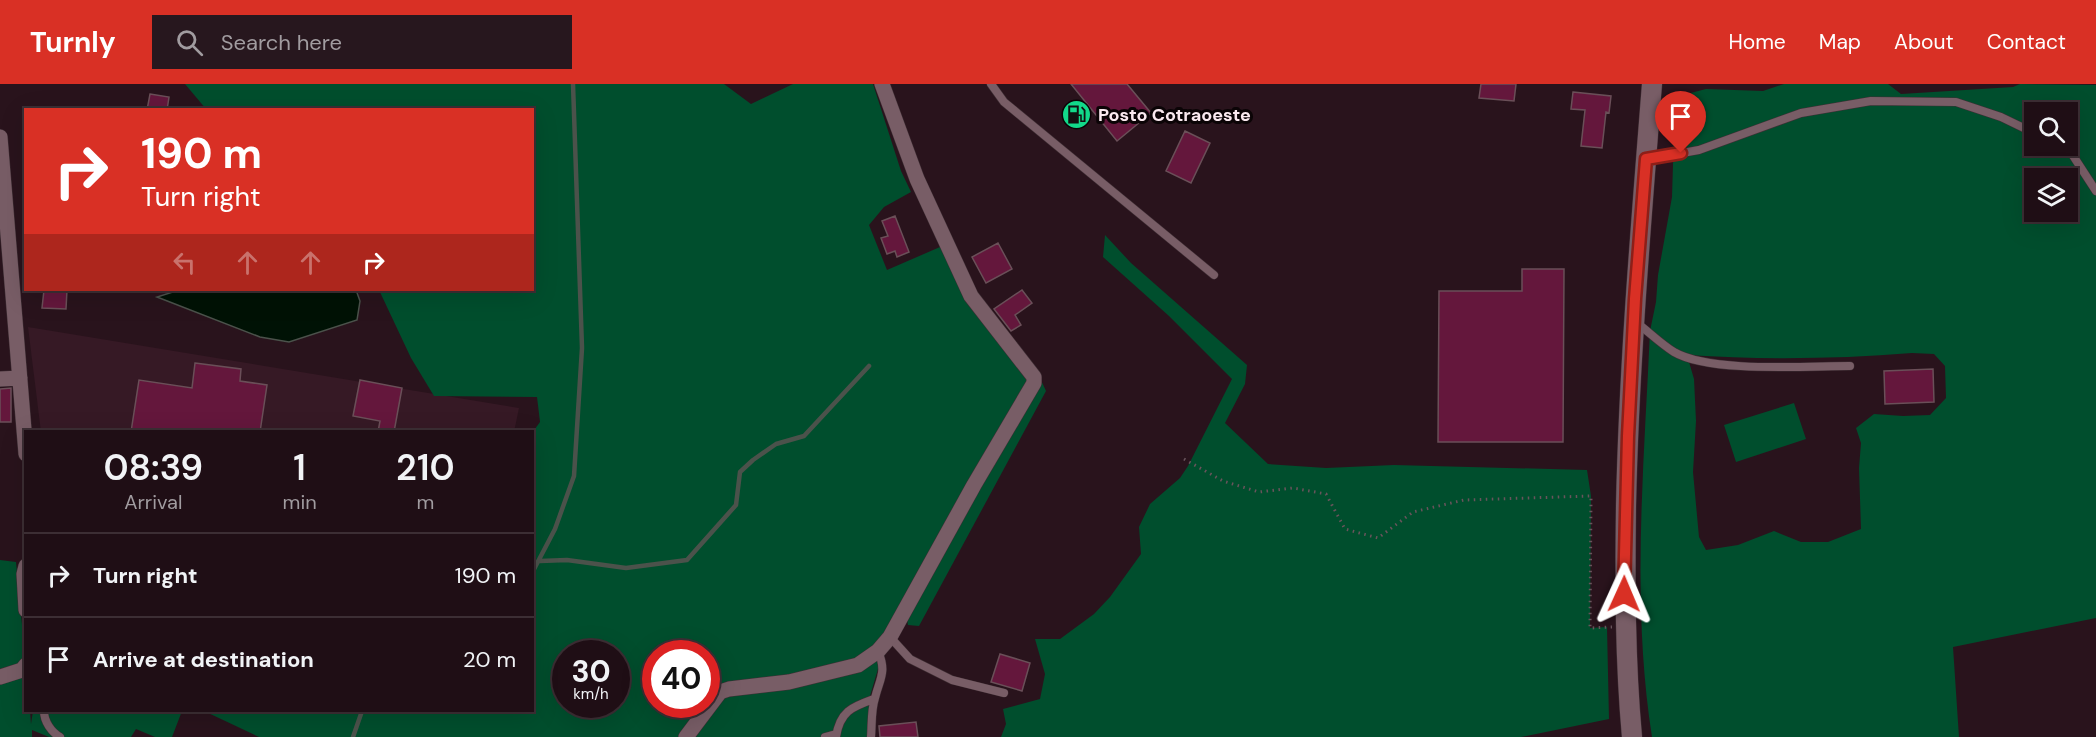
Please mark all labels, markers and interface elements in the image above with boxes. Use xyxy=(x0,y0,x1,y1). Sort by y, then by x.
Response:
search box xyxy=(152,15,572,69)
text: Turnly xyxy=(30,24,116,61)
icon: search xyxy=(173,26,206,59)
text: Search here xyxy=(221,28,342,57)
text: Home xyxy=(1728,28,1786,56)
text: Map xyxy=(1819,28,1861,56)
text: About xyxy=(1894,28,1954,56)
text: Contact xyxy=(1987,28,2066,56)
pin xyxy=(1655,91,1706,153)
fuel station icon: Posto Cotraoeste xyxy=(1061,99,1093,131)
icon: arrive xyxy=(1664,100,1697,133)
map controls xyxy=(2024,102,2078,222)
button: search xyxy=(2024,102,2078,156)
place label: Posto Cotraoeste xyxy=(1098,103,1251,127)
text: 190 m xyxy=(141,126,262,181)
icon: right xyxy=(42,132,120,210)
button: layers xyxy=(2024,168,2078,222)
text: Turn right xyxy=(141,179,261,214)
icon: left xyxy=(168,246,201,279)
icon: ahead xyxy=(231,246,264,279)
icon: ahead xyxy=(294,246,327,279)
icon: right xyxy=(357,246,390,279)
text: 08:39 xyxy=(103,444,203,491)
text: 1 xyxy=(293,444,306,491)
text: 210 xyxy=(396,444,455,491)
text: Arrival xyxy=(124,489,182,515)
text: min xyxy=(283,489,317,515)
text: m xyxy=(416,489,434,515)
icon: right xyxy=(42,559,75,592)
text: Turn right xyxy=(93,561,198,590)
text: 190 m xyxy=(455,561,516,590)
position arrow xyxy=(1592,562,1656,626)
speed limit sign: 40 xyxy=(642,640,720,718)
icon: arrive xyxy=(42,643,75,676)
text: Arrive at destination xyxy=(93,645,314,674)
text: 20 m xyxy=(463,645,516,674)
text: 30 xyxy=(571,652,611,691)
text: km/h xyxy=(573,684,609,704)

